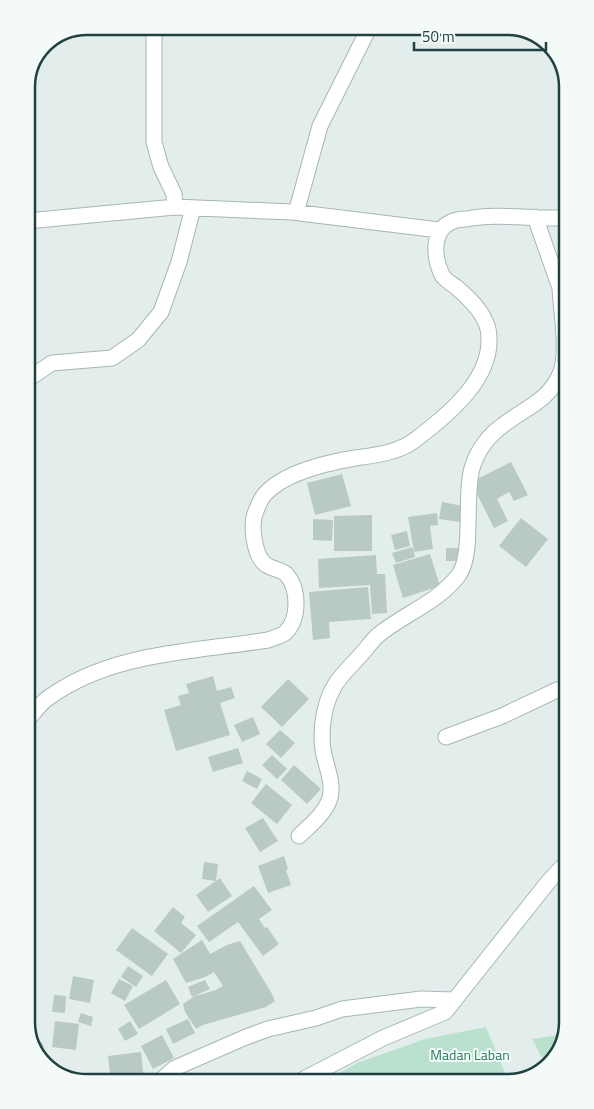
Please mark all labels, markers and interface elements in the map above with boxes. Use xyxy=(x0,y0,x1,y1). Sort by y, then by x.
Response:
scale bar xyxy=(414,20,546,52)
text: 50 m xyxy=(422,25,455,48)
park label: Madan Laban xyxy=(430,1044,510,1065)

